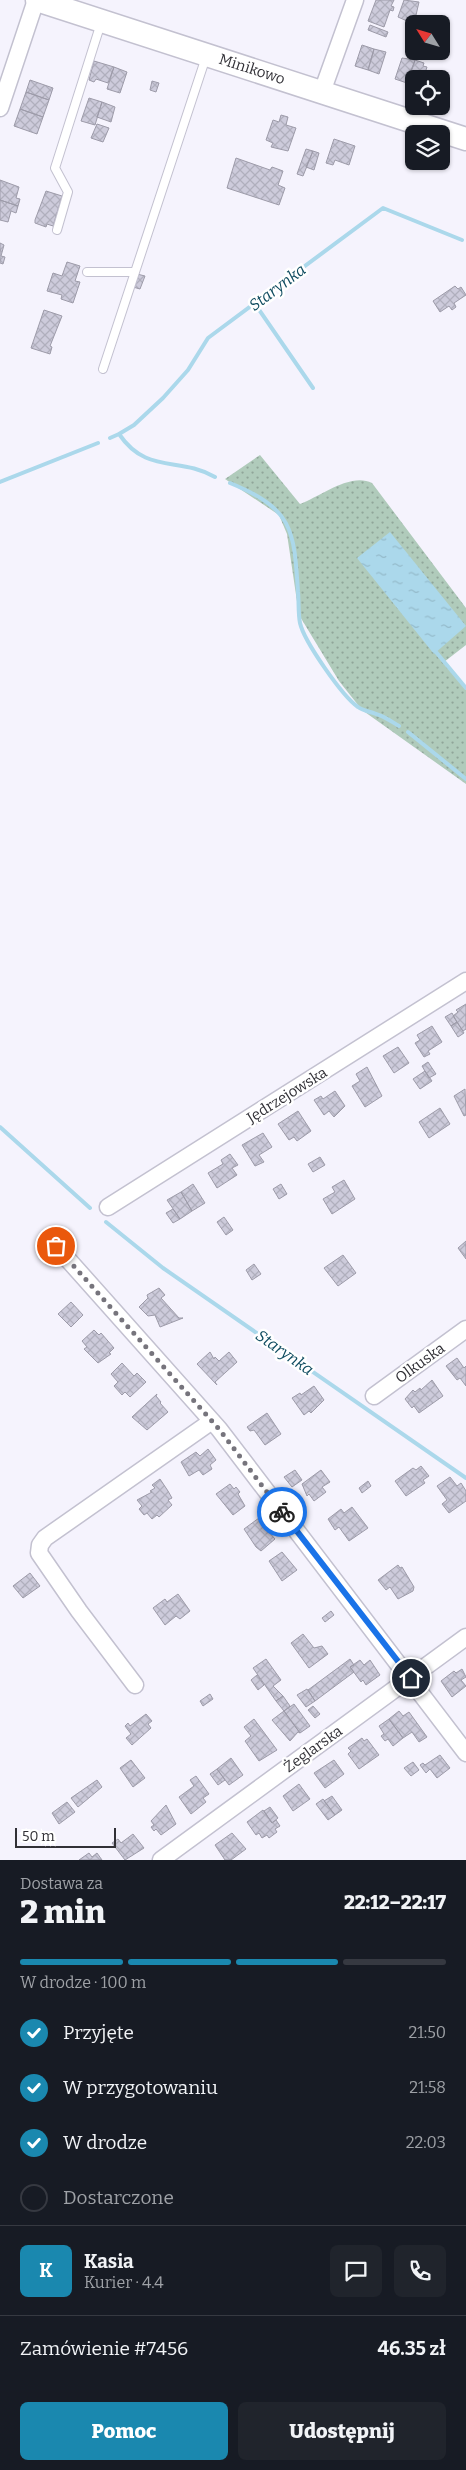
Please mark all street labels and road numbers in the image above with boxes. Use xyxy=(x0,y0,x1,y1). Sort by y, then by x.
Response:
street label: Minikowo xyxy=(217,50,287,88)
street label: Jędrzejowska xyxy=(243,1063,330,1127)
street label: Olkuska xyxy=(392,1339,448,1387)
street label: Żeglarska xyxy=(280,1722,346,1776)

